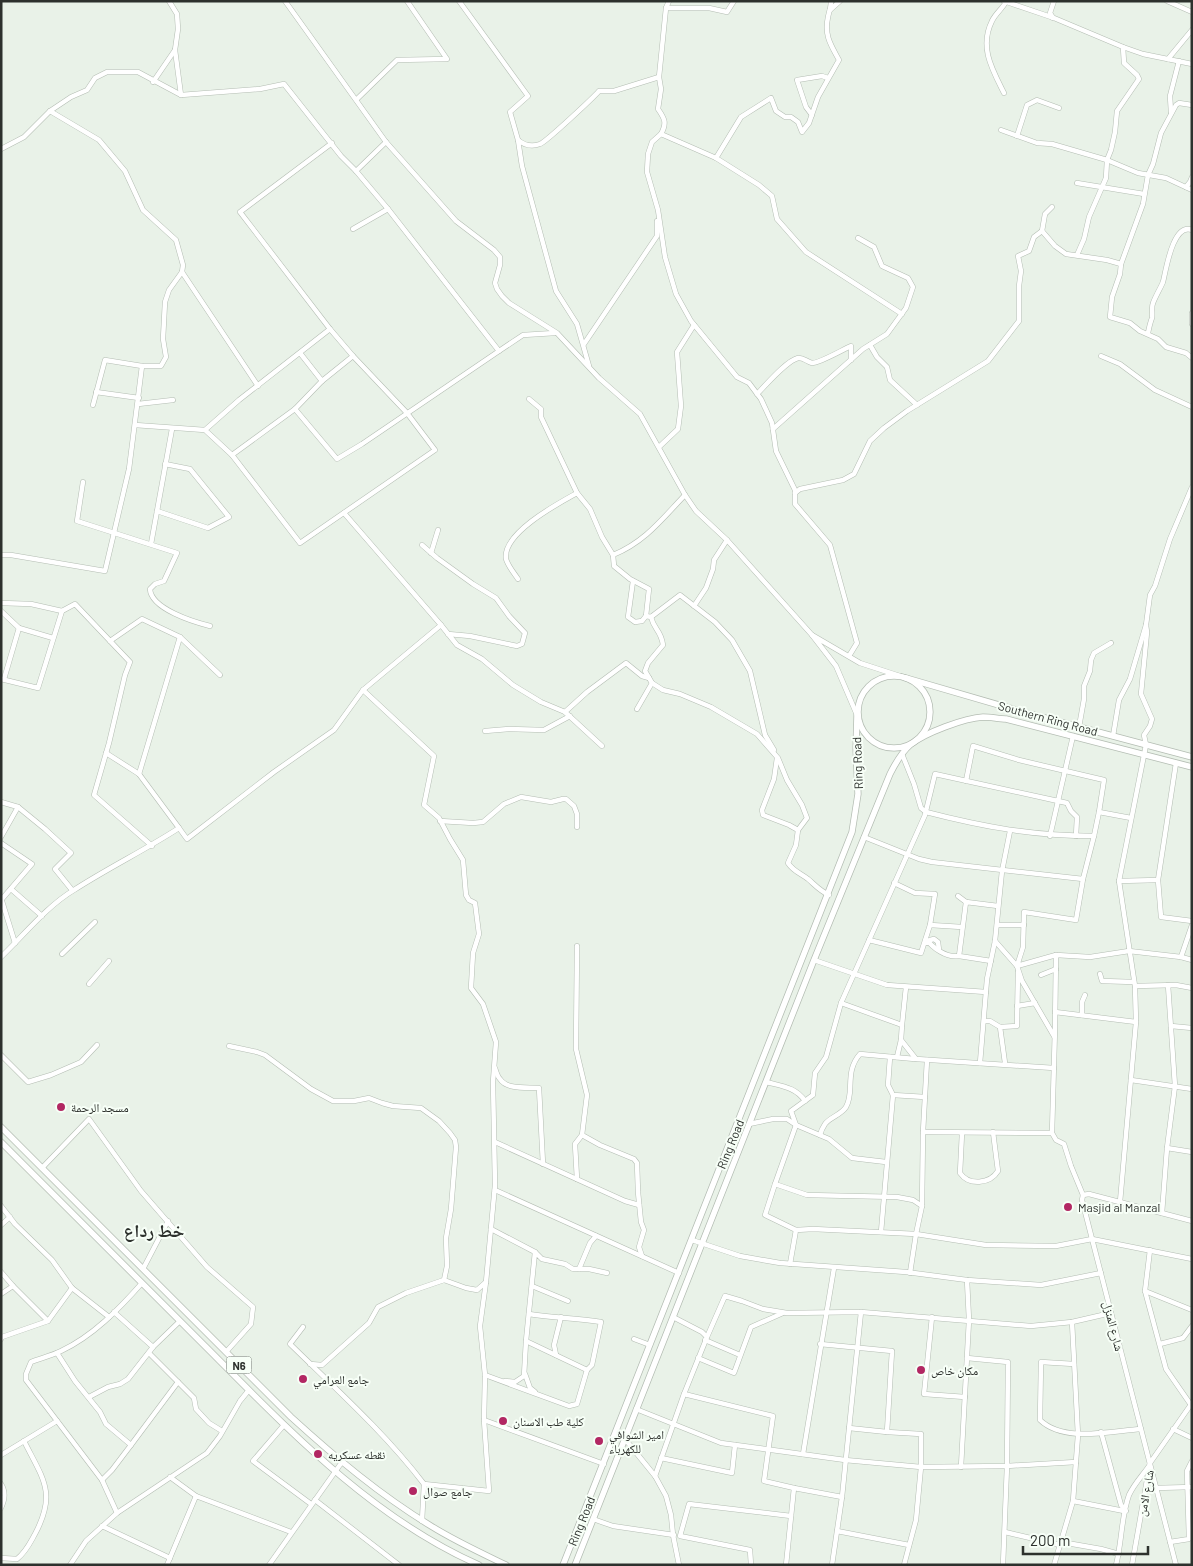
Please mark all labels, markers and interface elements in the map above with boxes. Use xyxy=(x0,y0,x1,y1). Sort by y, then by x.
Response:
street label: Southern Ring Road xyxy=(997,698,1099,738)
street label: Ring Road xyxy=(849,737,865,789)
place label: مسجد الرحمة xyxy=(71,1100,129,1115)
marker: مسجد الرحمة xyxy=(55,1101,67,1113)
street label: Ring Road xyxy=(714,1117,746,1171)
place label: Masjid al Manzal xyxy=(1078,1200,1160,1214)
marker: Masjid al Manzal xyxy=(1062,1201,1074,1213)
district label: خط رداع xyxy=(123,1219,185,1242)
street label: شارع المنزل xyxy=(1099,1300,1127,1353)
road number: N6 xyxy=(226,1356,252,1374)
place label: مكان خاص xyxy=(931,1363,978,1378)
marker: مكان خاص xyxy=(915,1364,927,1376)
place label: جامع العرامي xyxy=(313,1372,369,1390)
marker: جامع العرامي xyxy=(297,1373,309,1385)
place label: كلية طب الاسنان xyxy=(513,1414,584,1429)
marker: كلية طب الاسنان xyxy=(497,1415,509,1427)
place label: امير الشوافي للكهرباء xyxy=(609,1427,664,1456)
marker: امير الشوافي للكهرباء xyxy=(593,1435,605,1447)
place label: نقطه عسكريه xyxy=(328,1447,385,1462)
marker: نقطه عسكريه xyxy=(312,1448,324,1460)
street label: شارع الامن xyxy=(1134,1469,1158,1518)
place label: جامع صوال xyxy=(423,1484,473,1499)
marker: جامع صوال xyxy=(407,1485,419,1497)
street label: Ring Road xyxy=(565,1494,597,1548)
scale bar xyxy=(1023,1524,1148,1556)
text: 200 m xyxy=(1030,1531,1070,1549)

